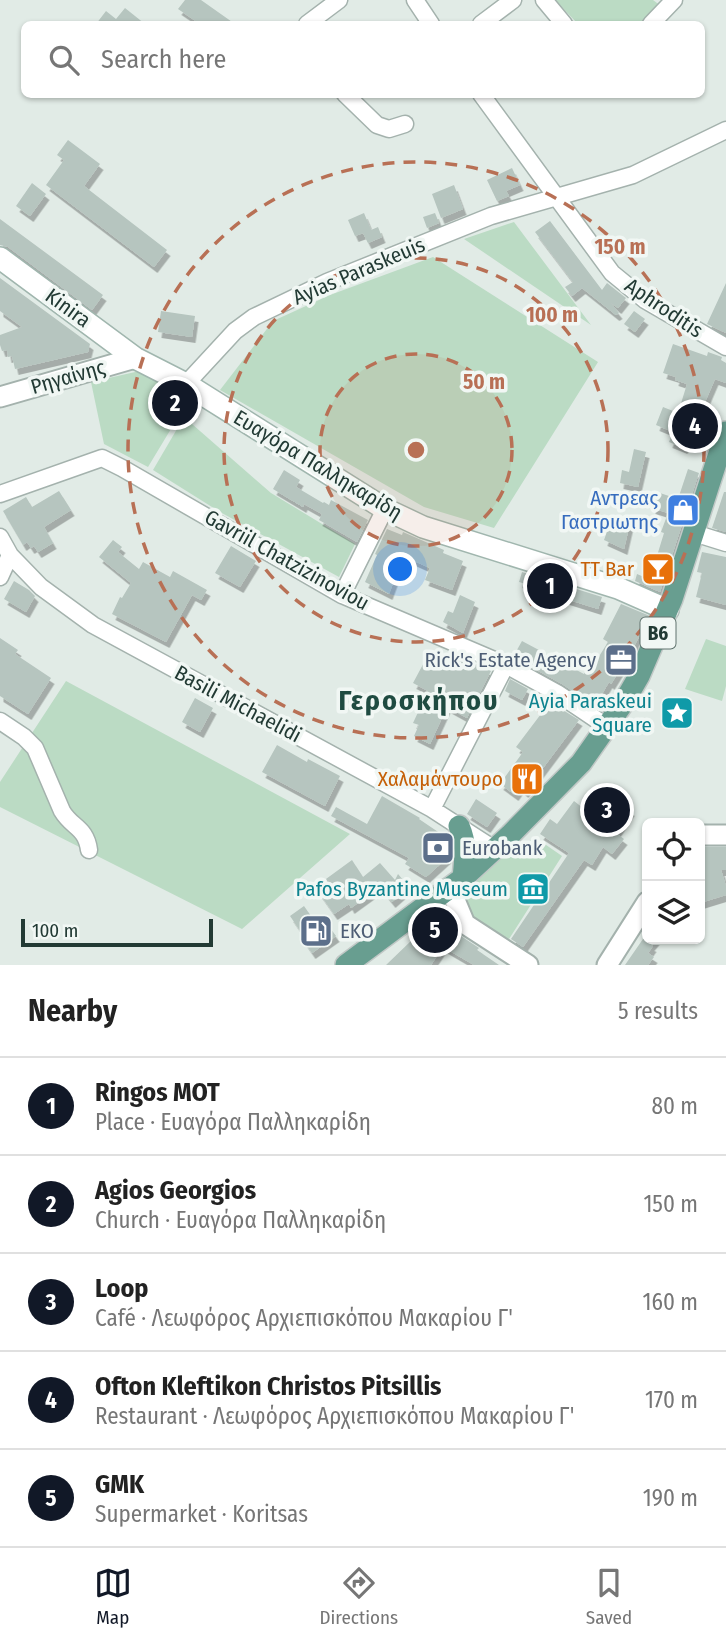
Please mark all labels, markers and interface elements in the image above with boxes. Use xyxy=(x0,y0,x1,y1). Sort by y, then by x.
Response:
search box xyxy=(21,21,705,98)
icon: search xyxy=(45,41,83,79)
text: Search here xyxy=(101,44,226,75)
street label: Ayias Paraskeuis xyxy=(289,231,429,311)
text: 150 m xyxy=(594,234,646,260)
street label: Aphroditis xyxy=(620,272,708,344)
street label: Kinira xyxy=(40,283,96,333)
text: 100 m xyxy=(526,302,578,328)
street label: Ρηγαίνης xyxy=(28,354,108,400)
text: 50 m xyxy=(463,369,505,395)
pin: 2 xyxy=(152,377,198,429)
pin: 4 xyxy=(672,400,718,452)
street label: Ευαγόρα Παλληκαρίδη xyxy=(229,404,407,526)
centre of rings xyxy=(404,438,428,462)
place label: Αντρεας Γαστριωτης xyxy=(561,485,658,535)
shop icon: Αντρεας Γαστριωτης xyxy=(664,491,702,529)
street label: Gavriil Chatzizinoviou xyxy=(200,504,374,616)
bar icon: TT Bar xyxy=(639,550,677,588)
your location xyxy=(383,552,417,586)
place label: TT Bar xyxy=(581,556,635,582)
pin: 1 xyxy=(527,560,573,612)
road number: B6 xyxy=(640,618,676,648)
office icon: Rick's Estate Agency xyxy=(602,641,640,679)
place label: Rick's Estate Agency xyxy=(425,647,597,673)
street label: Basili Michaelidi xyxy=(170,660,306,748)
district label: Γεροσκήπου xyxy=(339,684,499,717)
place label: Ayia Paraskeui Square xyxy=(529,688,652,738)
place icon: Ayia Paraskeui Square xyxy=(658,694,696,732)
restaurant icon: Χαλαμάντουρο xyxy=(508,760,546,798)
place label: Χαλαμάντουρο xyxy=(378,766,503,792)
pin: 3 xyxy=(584,784,630,836)
map controls xyxy=(642,818,705,944)
button: locate xyxy=(642,818,705,881)
bank icon: Eurobank xyxy=(419,829,457,867)
place label: Eurobank xyxy=(462,835,543,861)
museum icon: Pafos Byzantine Museum xyxy=(514,870,552,908)
place label: Pafos Byzantine Museum xyxy=(295,876,508,902)
button: layers xyxy=(642,881,705,944)
pin: 5 xyxy=(412,904,458,956)
fuel station icon: EKO xyxy=(297,912,335,950)
scale bar xyxy=(21,916,214,948)
place label: EKO xyxy=(340,918,374,944)
text: 100 m xyxy=(32,919,78,942)
text: Nearby xyxy=(28,993,117,1029)
text: 5 results xyxy=(618,997,698,1025)
text: Ringos MOT xyxy=(95,1077,220,1108)
text: 1 xyxy=(46,1092,56,1120)
text: 80 m xyxy=(651,1092,698,1120)
text: Place · Ευαγόρα Παλληκαρίδη xyxy=(95,1108,371,1136)
text: Agios Georgios xyxy=(95,1175,256,1206)
text: 2 xyxy=(46,1190,56,1218)
text: 150 m xyxy=(643,1190,698,1218)
text: Church · Ευαγόρα Παλληκαρίδη xyxy=(95,1206,386,1234)
text: Loop xyxy=(95,1273,148,1304)
text: 3 xyxy=(46,1288,56,1316)
text: 160 m xyxy=(643,1288,698,1316)
text: Café · Λεωφόρος Αρχιεπισκόπου Μακαρίου Γ' xyxy=(95,1304,513,1332)
text: Ofton Kleftikon Christos Pitsillis xyxy=(95,1371,442,1402)
text: 4 xyxy=(45,1386,57,1414)
text: 170 m xyxy=(645,1386,698,1414)
text: Restaurant · Λεωφόρος Αρχιεπισκόπου Μακαρίου Γ' xyxy=(95,1402,574,1430)
text: GMK xyxy=(95,1469,144,1500)
text: 5 xyxy=(45,1484,57,1512)
text: 190 m xyxy=(643,1484,698,1512)
text: Supermarket · Koritsas xyxy=(95,1500,308,1528)
tab: Map xyxy=(94,1564,132,1629)
tab: Directions xyxy=(320,1564,398,1629)
tab: Saved xyxy=(586,1564,632,1629)

